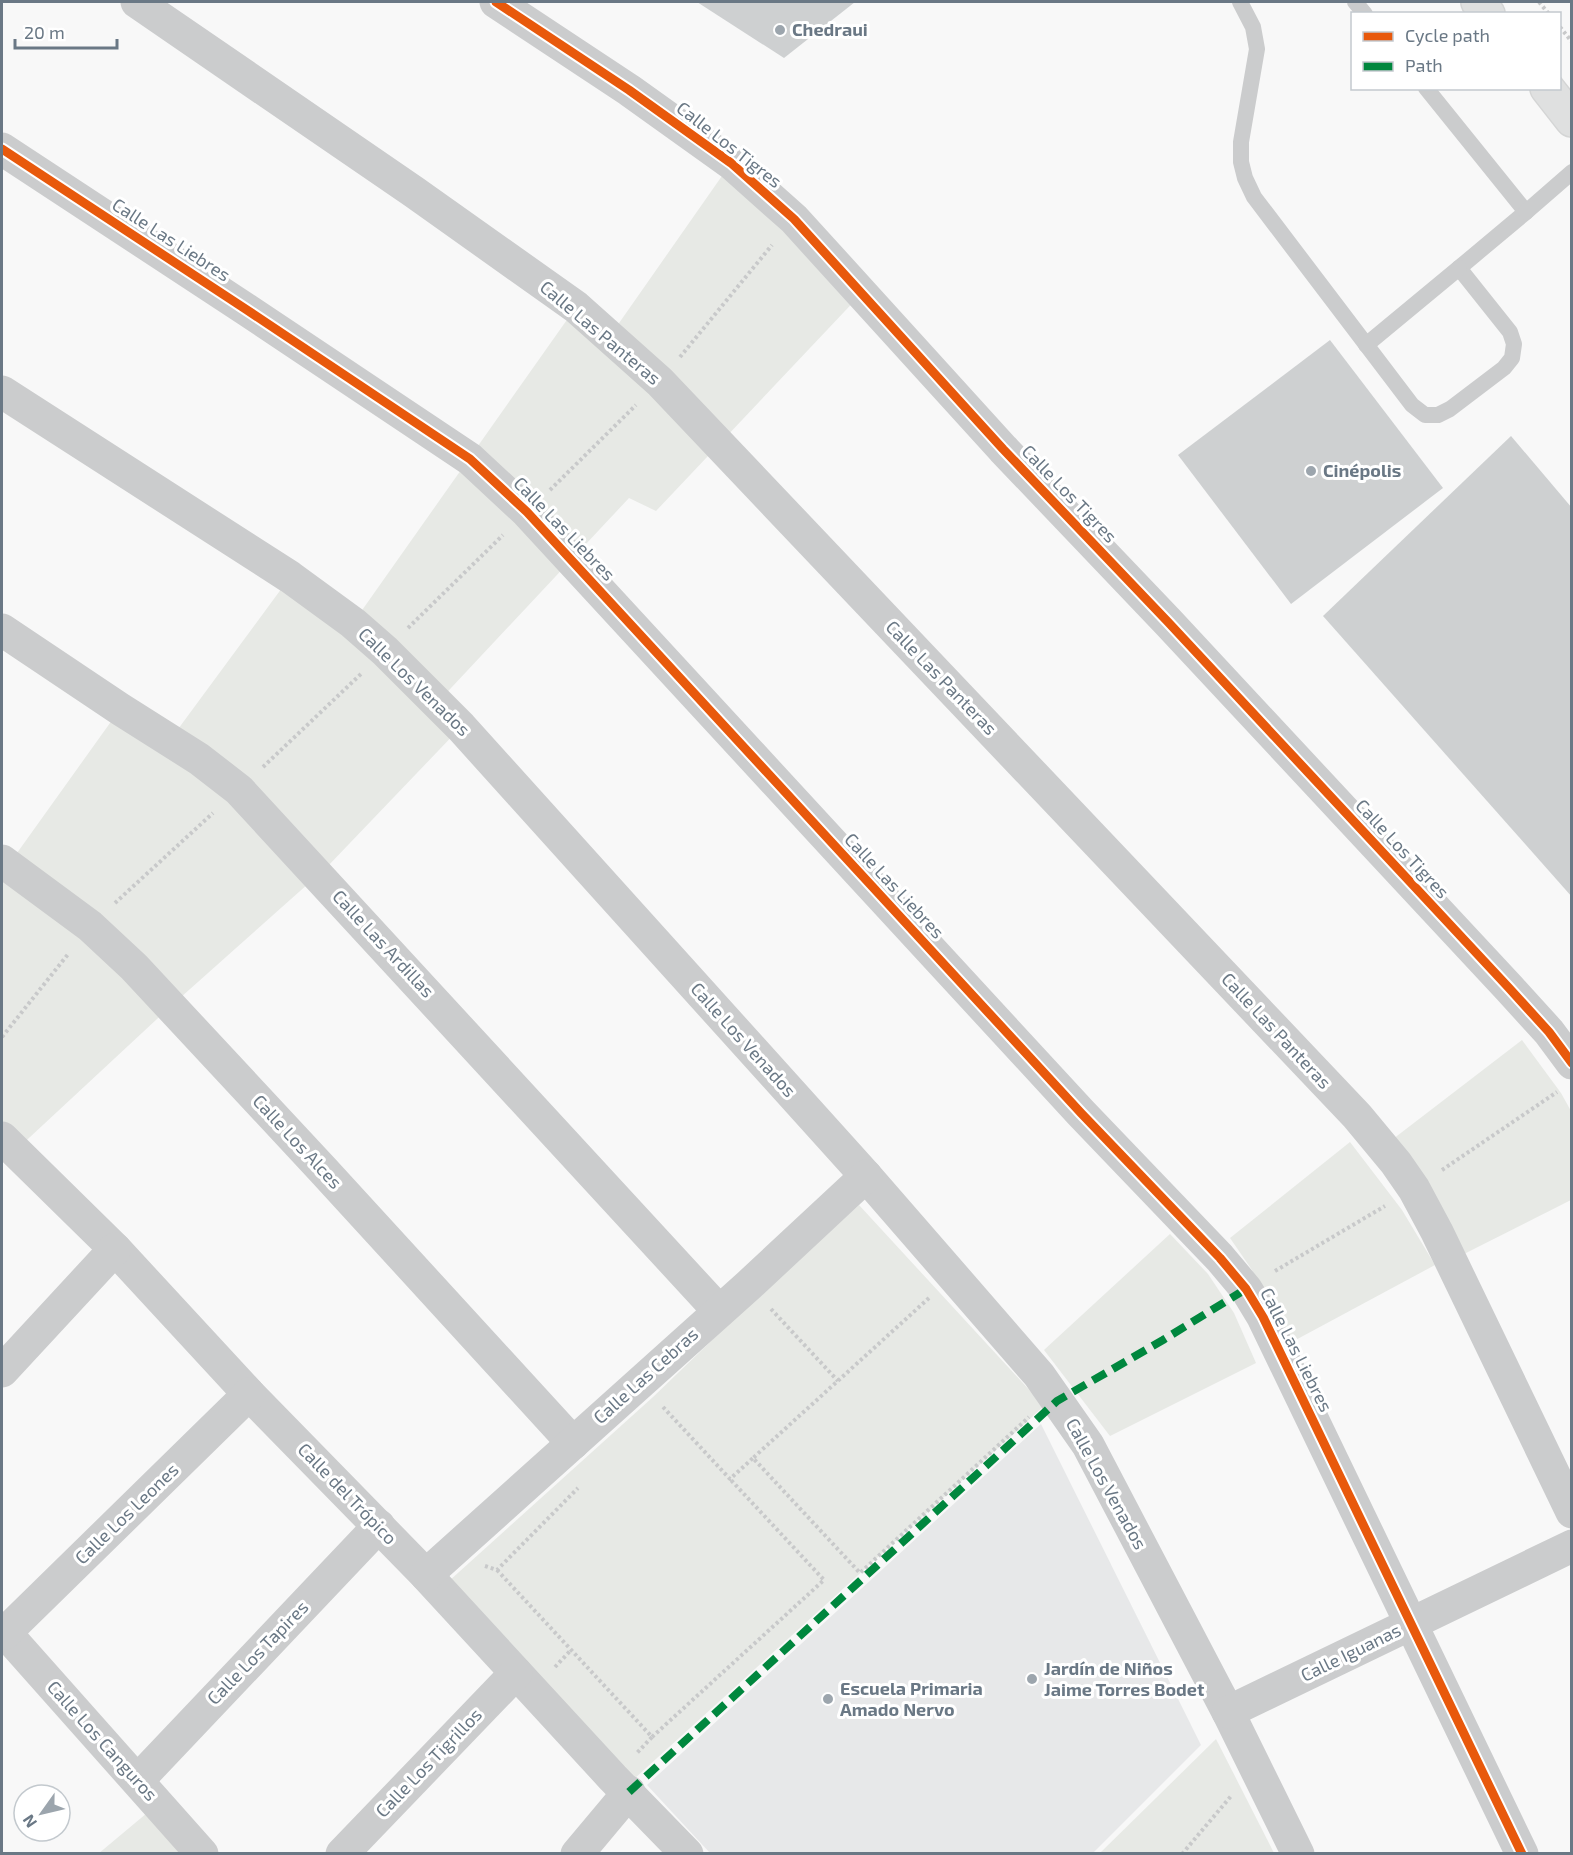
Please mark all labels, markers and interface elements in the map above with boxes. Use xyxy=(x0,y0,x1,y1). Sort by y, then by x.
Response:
scale bar xyxy=(15,12,117,50)
legend xyxy=(1351,12,1561,90)
place label: Chedraui xyxy=(792,18,868,40)
text: 20 m xyxy=(24,21,65,43)
marker: Chedraui xyxy=(773,23,787,37)
text: Cycle path xyxy=(1405,24,1490,46)
text: Path xyxy=(1405,54,1443,76)
street label: Calle Los Tigres xyxy=(673,96,787,192)
street label: Calle Las Liebres xyxy=(108,193,235,285)
street label: Calle Las Panteras xyxy=(536,275,665,389)
street label: Calle Los Tigres xyxy=(1018,440,1122,547)
place label: Cinépolis xyxy=(1323,459,1401,481)
marker: Cinépolis xyxy=(1304,464,1318,478)
street label: Calle Las Liebres xyxy=(509,472,620,585)
street label: Calle Las Panteras xyxy=(882,616,1002,739)
street label: Calle Los Venados xyxy=(354,622,475,740)
street label: Calle Los Tigres xyxy=(1351,794,1454,902)
street label: Calle Las Liebres xyxy=(840,828,949,943)
street label: Calle Las Ardillas xyxy=(328,885,439,1002)
street label: Calle Las Panteras xyxy=(1217,968,1336,1093)
street label: Calle Los Venados xyxy=(687,977,801,1101)
street label: Calle Los Alces xyxy=(249,1090,347,1193)
street label: Calle Las Liebres xyxy=(1256,1284,1338,1415)
street label: Calle Las Cebras xyxy=(588,1323,702,1428)
street label: Calle Los Venados xyxy=(1062,1414,1152,1553)
street label: Calle del Trópico xyxy=(294,1438,402,1549)
street label: Calle Los Leones xyxy=(70,1458,183,1568)
street label: Calle Los Tapires xyxy=(202,1596,312,1709)
street label: Calle Iguanas xyxy=(1297,1618,1404,1686)
place label: Jardín de Niños Jaime Torres Bodet xyxy=(1044,1657,1205,1700)
marker: Jardín de Niños Jaime Torres Bodet xyxy=(1025,1672,1039,1686)
street label: Calle Los Canguros xyxy=(43,1676,163,1805)
place label: Escuela Primaria Amado Nervo xyxy=(840,1677,983,1720)
marker: Escuela Primaria Amado Nervo xyxy=(821,1692,835,1706)
street label: Calle Los Tigrillos xyxy=(371,1703,486,1822)
north arrow xyxy=(12,1783,72,1843)
text: N xyxy=(18,1812,40,1832)

